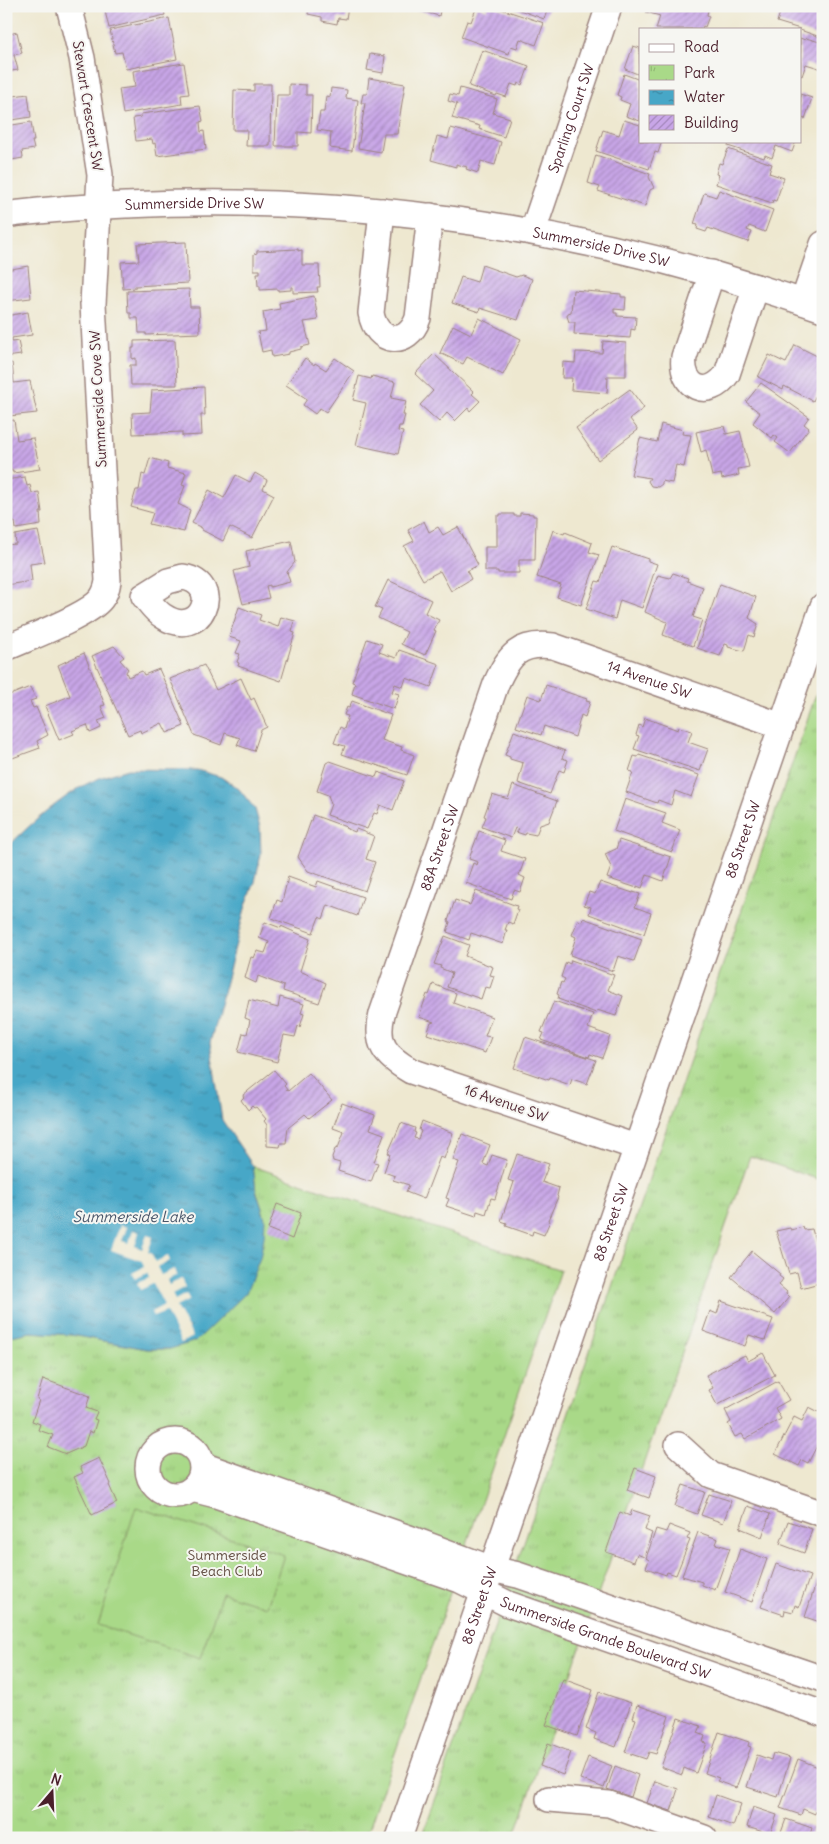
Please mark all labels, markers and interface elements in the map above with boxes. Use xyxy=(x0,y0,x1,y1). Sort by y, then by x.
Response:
legend xyxy=(639,28,802,142)
text: Road xyxy=(684,37,719,56)
street label: Stewart Crescent SW xyxy=(69,40,107,173)
street label: Sparling Court SW xyxy=(544,61,598,175)
text: Park xyxy=(684,63,715,82)
text: Water xyxy=(684,87,725,106)
text: Building xyxy=(684,113,739,132)
street label: Summerside Drive SW xyxy=(124,194,265,214)
street label: Summerside Drive SW xyxy=(531,223,672,271)
street label: Summerside Cove SW xyxy=(85,330,111,468)
street label: 14 Avenue SW xyxy=(605,657,694,703)
street label: 88 Street SW xyxy=(721,798,764,881)
street label: 88A Street SW xyxy=(416,802,463,893)
street label: 16 Avenue SW xyxy=(462,1080,551,1126)
street label: 88 Street SW xyxy=(589,1181,633,1264)
water label: Summerside Lake xyxy=(73,1207,194,1226)
park label: Summerside Beach Club xyxy=(188,1546,267,1580)
street label: 88 Street SW xyxy=(457,1564,501,1646)
street label: Summerside Grande Boulevard SW xyxy=(497,1593,713,1683)
north arrow xyxy=(28,1766,78,1816)
text: N xyxy=(49,1770,64,1790)

